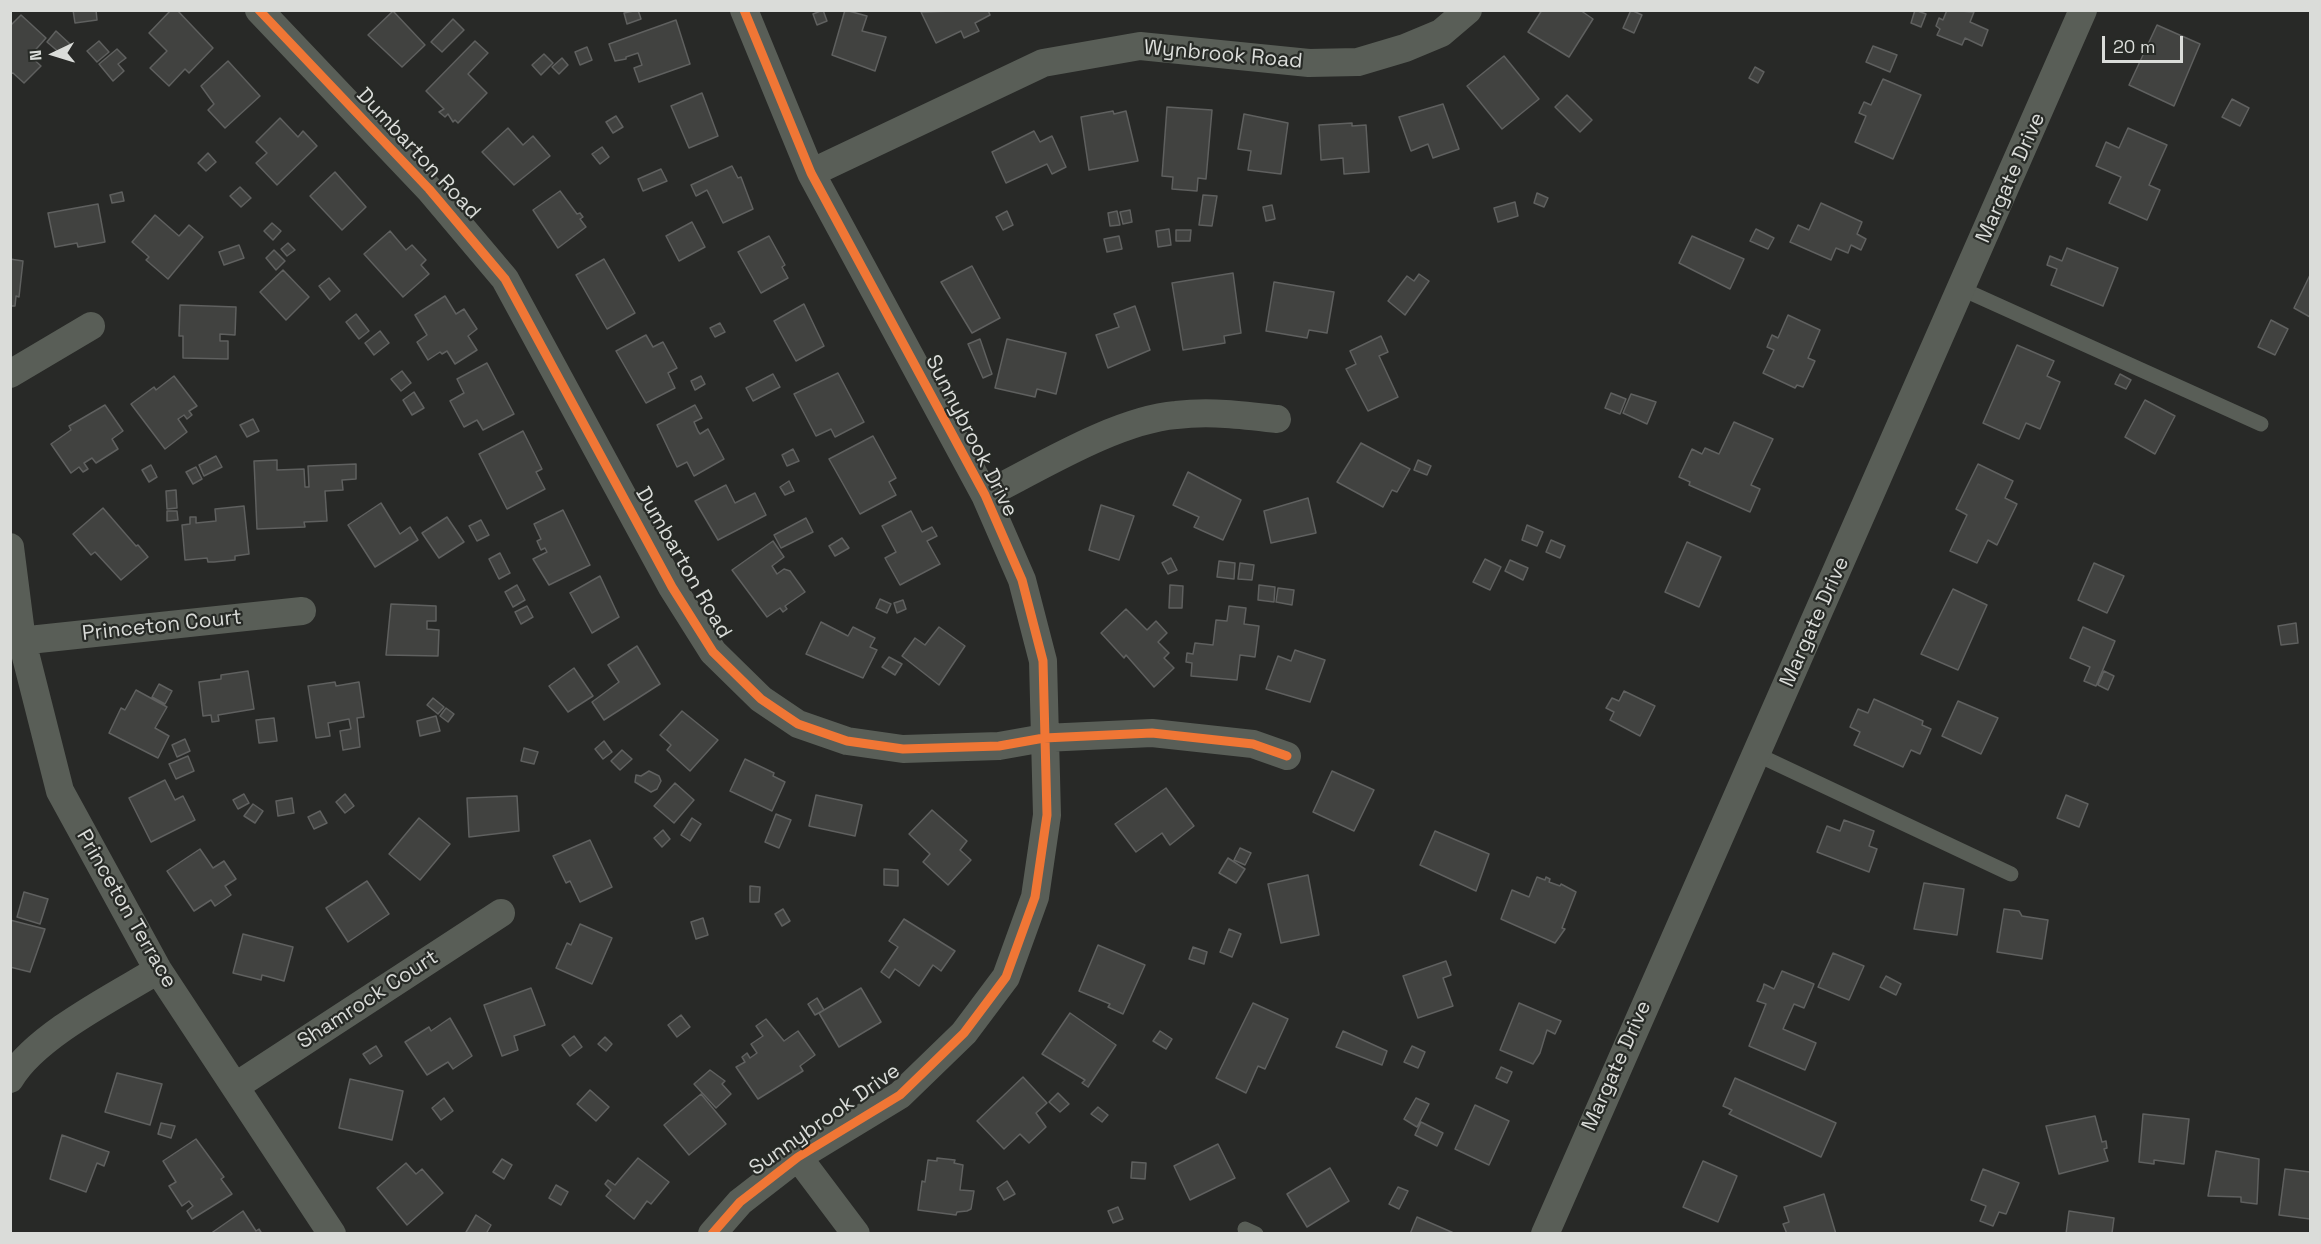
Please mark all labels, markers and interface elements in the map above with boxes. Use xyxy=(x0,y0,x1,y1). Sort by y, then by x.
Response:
north arrow xyxy=(24,24,84,84)
scale bar xyxy=(2105,24,2186,62)
text: 20 m xyxy=(2113,35,2156,58)
street label: Wynbrook Road xyxy=(1143,36,1303,74)
text: N xyxy=(25,49,46,61)
street label: Dumbarton Road xyxy=(351,83,485,225)
street label: Margate Drive xyxy=(1971,109,2051,247)
street label: Sunnybrook Drive xyxy=(919,351,1023,521)
street label: Dumbarton Road xyxy=(629,483,737,643)
street label: Margate Drive xyxy=(1775,553,1855,691)
street label: Princeton Court xyxy=(81,605,243,647)
street label: Princeton Terrace xyxy=(70,825,182,993)
street label: Shamrock Court xyxy=(293,945,443,1055)
street label: Margate Drive xyxy=(1577,997,1657,1135)
street label: Sunnybrook Drive xyxy=(745,1059,905,1181)

